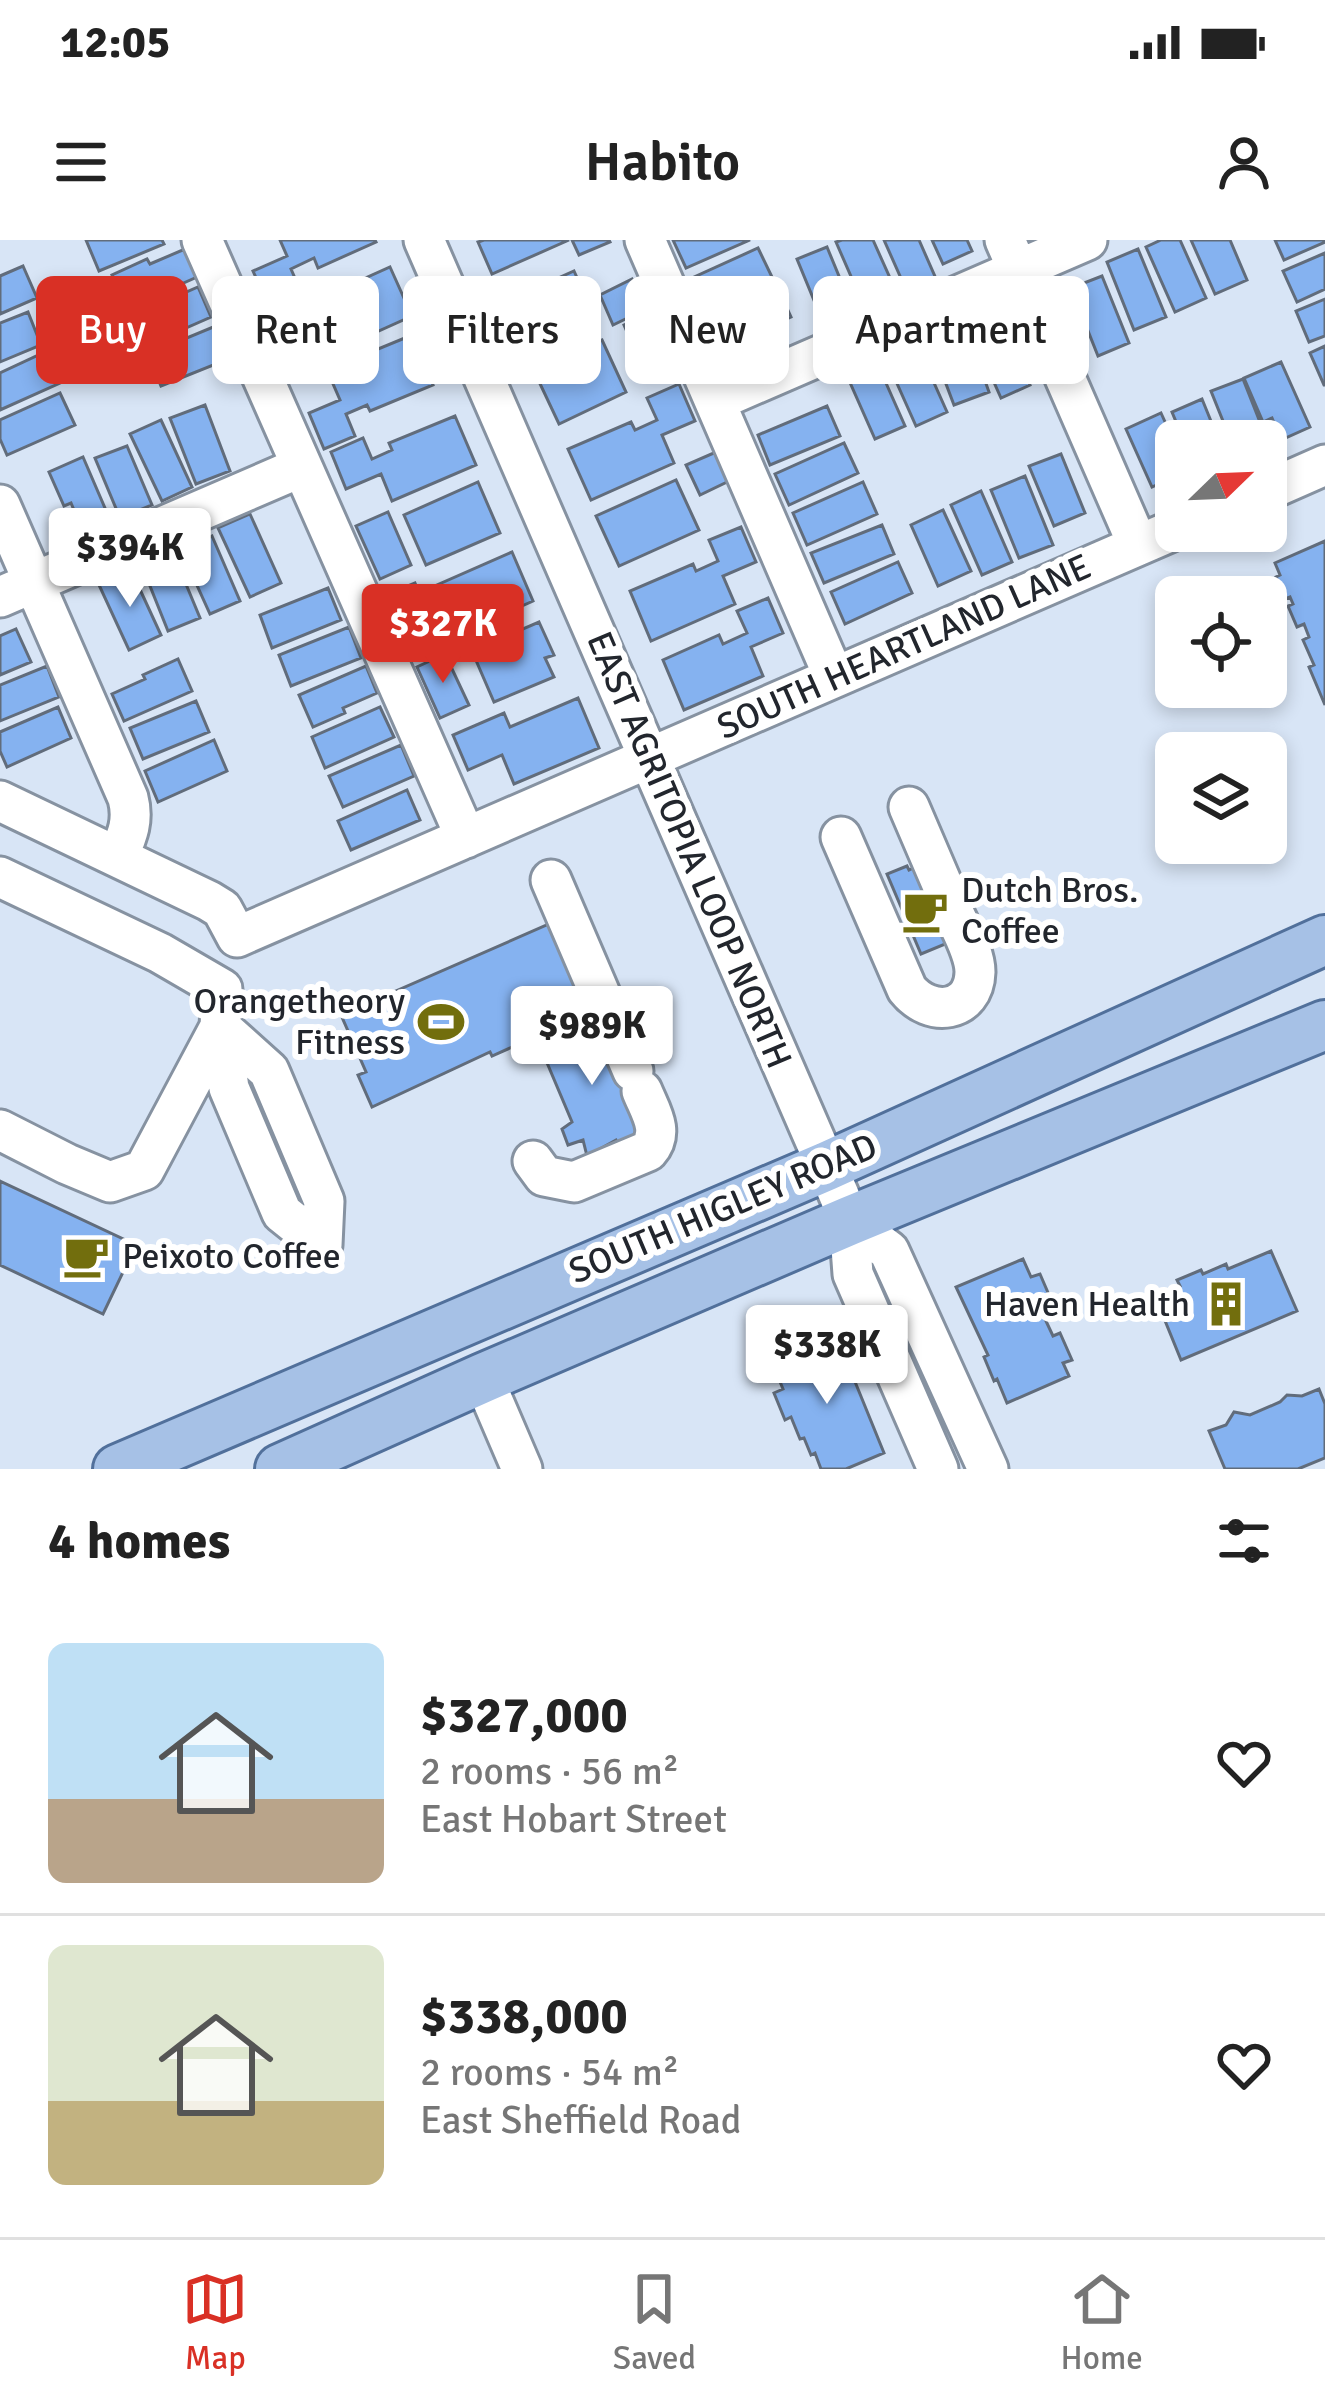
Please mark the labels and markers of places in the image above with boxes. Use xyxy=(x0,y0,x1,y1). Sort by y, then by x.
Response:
pin: $394K xyxy=(46,508,214,610)
pin: $327K xyxy=(359,584,527,686)
place label: Dutch Bros. Coffee xyxy=(961,868,1139,954)
cafe icon: Dutch Bros. Coffee xyxy=(900,886,950,936)
place label: Orangetheory Fitness xyxy=(193,979,405,1065)
pin: $989K xyxy=(508,986,676,1088)
sports icon: Orangetheory Fitness xyxy=(416,997,466,1047)
cafe icon: Peixoto Coffee xyxy=(61,1231,111,1281)
place label: Peixoto Coffee xyxy=(122,1234,341,1279)
building icon: Haven Health xyxy=(1201,1279,1251,1329)
place label: Haven Health xyxy=(984,1282,1190,1327)
pin: $338K xyxy=(743,1305,911,1407)

